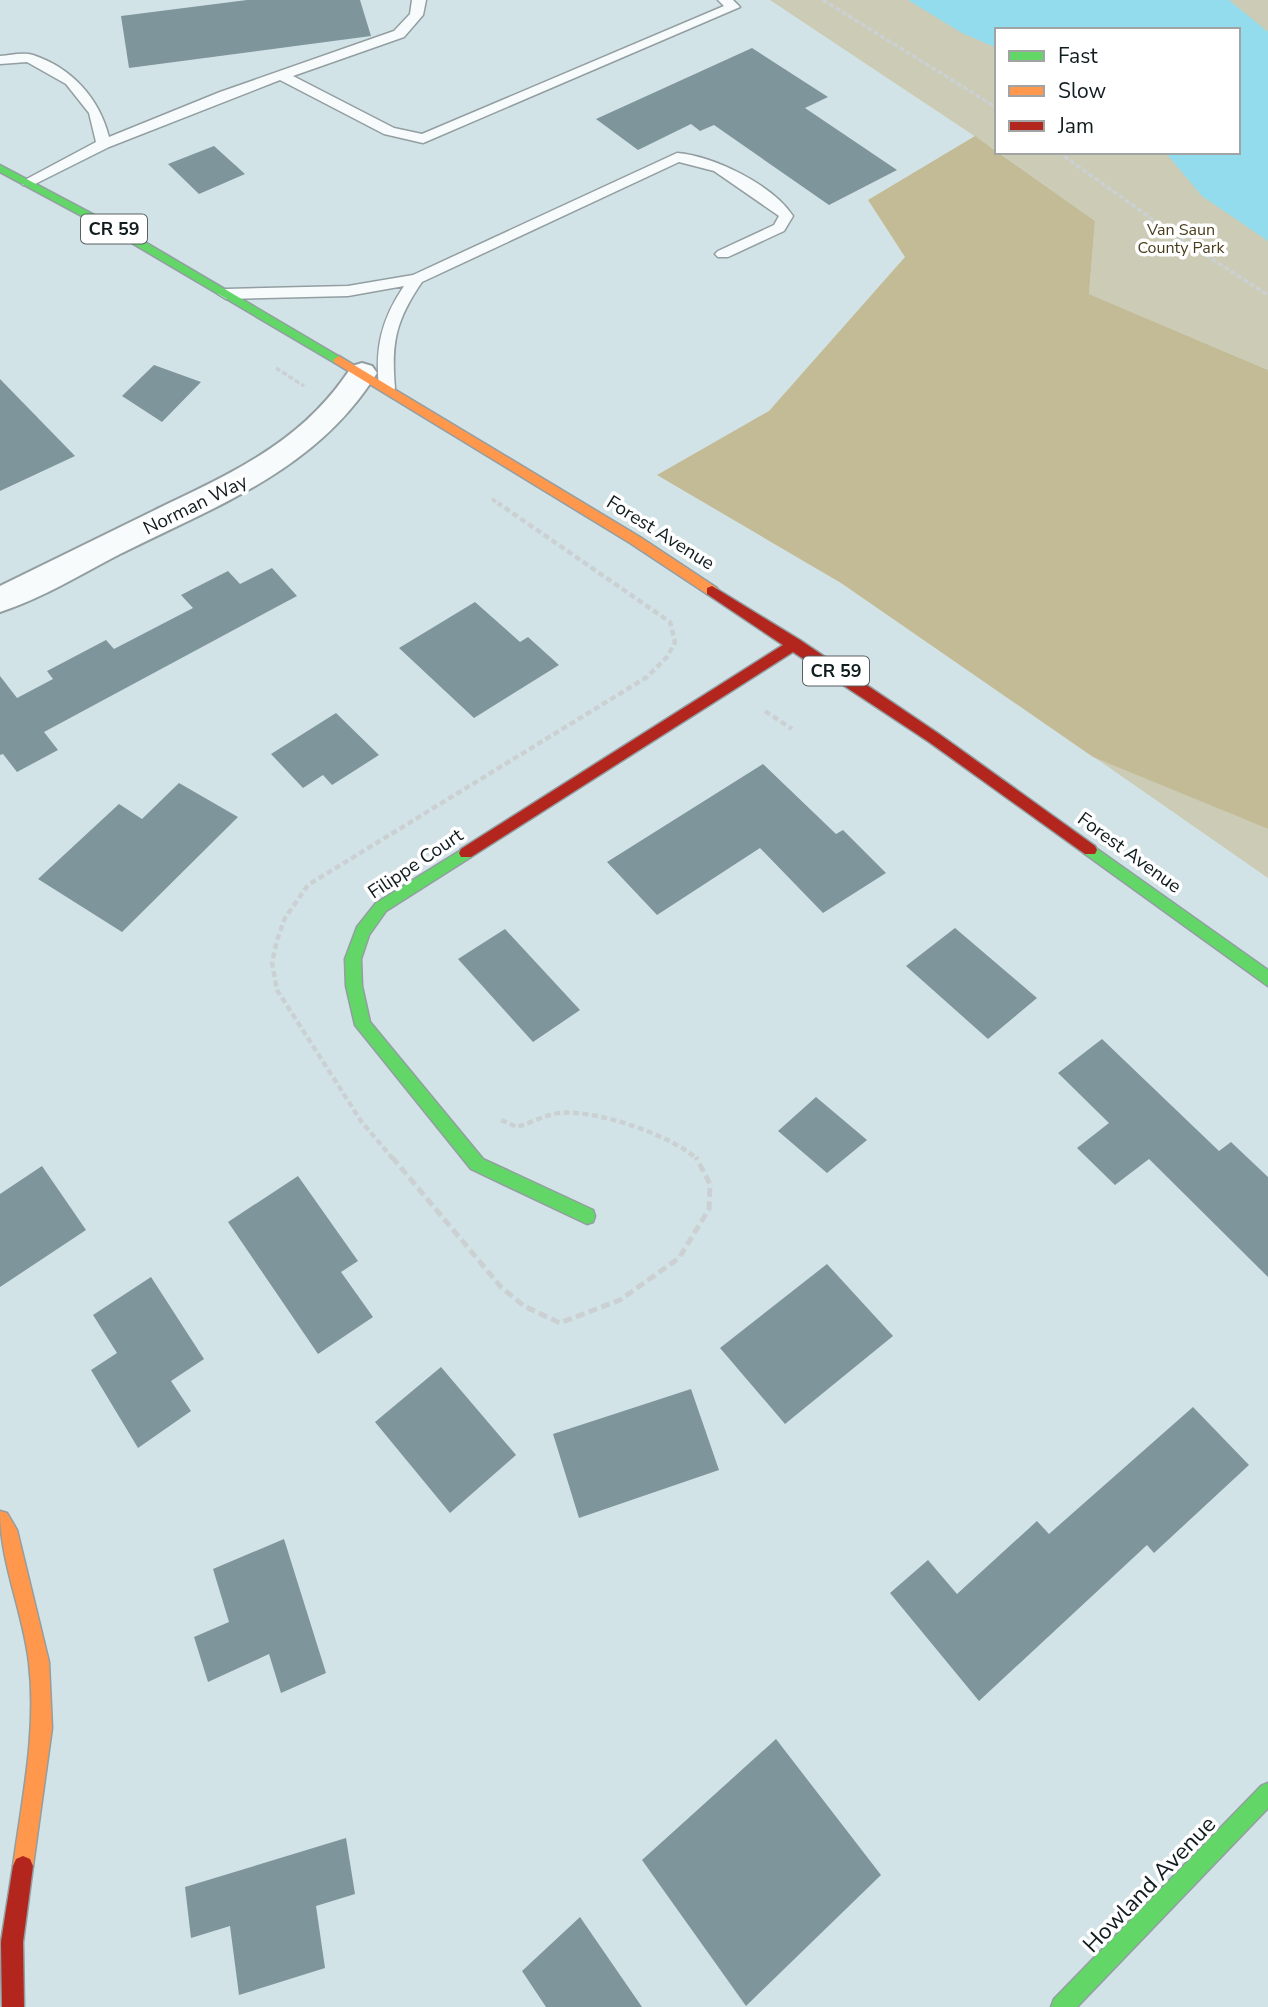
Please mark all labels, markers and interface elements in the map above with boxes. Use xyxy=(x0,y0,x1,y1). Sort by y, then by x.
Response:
legend xyxy=(995,28,1240,154)
text: Fast xyxy=(1058,42,1098,70)
text: Slow xyxy=(1058,77,1107,105)
text: Jam xyxy=(1057,112,1094,140)
road number: CR 59 xyxy=(81,214,147,244)
park label: Van Saun County Park xyxy=(1137,219,1226,259)
street label: Norman Way xyxy=(139,468,252,541)
street label: Forest Avenue xyxy=(602,489,719,576)
road number: CR 59 xyxy=(803,656,869,686)
street label: Forest Avenue xyxy=(1072,806,1187,899)
street label: Filippe Court xyxy=(363,822,468,905)
street label: Howland Avenue xyxy=(1076,1809,1223,1960)

